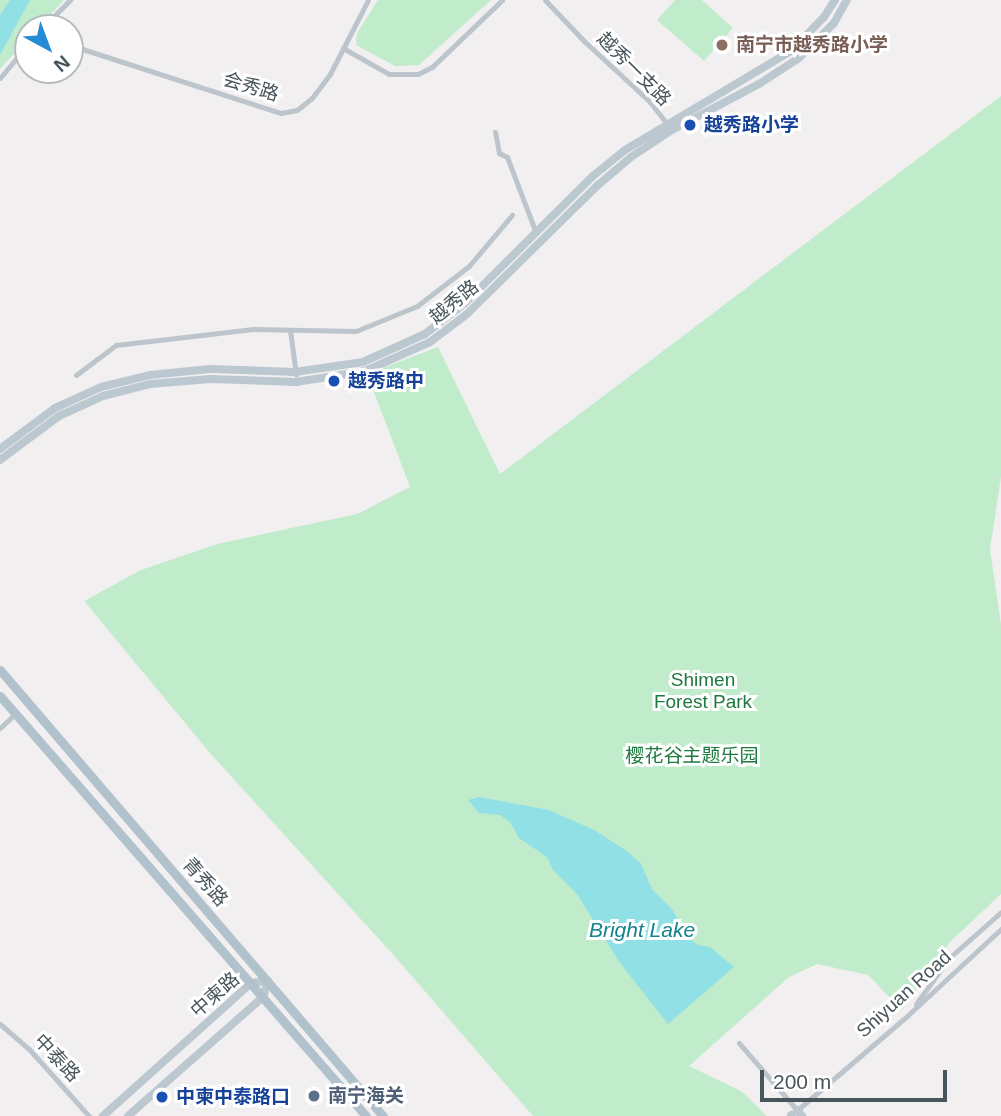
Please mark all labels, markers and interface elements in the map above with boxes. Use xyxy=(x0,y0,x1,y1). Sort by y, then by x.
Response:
north arrow xyxy=(14,14,84,84)
street label: 越秀一支路 xyxy=(592,27,676,111)
place label: 南宁市越秀路小学 xyxy=(736,34,888,56)
marker: 南宁市越秀路小学 xyxy=(714,37,730,53)
text: N xyxy=(50,51,74,76)
street label: 会秀路 xyxy=(220,68,282,106)
place label: 越秀路小学 xyxy=(704,114,799,136)
marker: 越秀路小学 xyxy=(682,117,698,133)
street label: 越秀路 xyxy=(425,275,483,329)
place label: 越秀路中 xyxy=(348,370,424,392)
marker: 越秀路中 xyxy=(326,373,342,389)
park label: Shimen Forest Park xyxy=(654,669,752,713)
park label: 樱花谷主题乐园 xyxy=(626,745,758,767)
street label: 青秀路 xyxy=(178,853,232,911)
water label: Bright Lake xyxy=(589,917,695,943)
street label: Shiyuan Road xyxy=(852,946,956,1042)
street label: 中柬路 xyxy=(186,968,244,1022)
street label: 中泰路 xyxy=(29,1029,85,1087)
scale bar xyxy=(763,1056,950,1100)
text: 200 m xyxy=(773,1070,831,1093)
place label: 南宁海关 xyxy=(328,1085,404,1107)
place label: 中柬中泰路口 xyxy=(176,1086,290,1108)
marker: 南宁海关 xyxy=(306,1088,322,1104)
marker: 中柬中泰路口 xyxy=(154,1089,170,1105)

